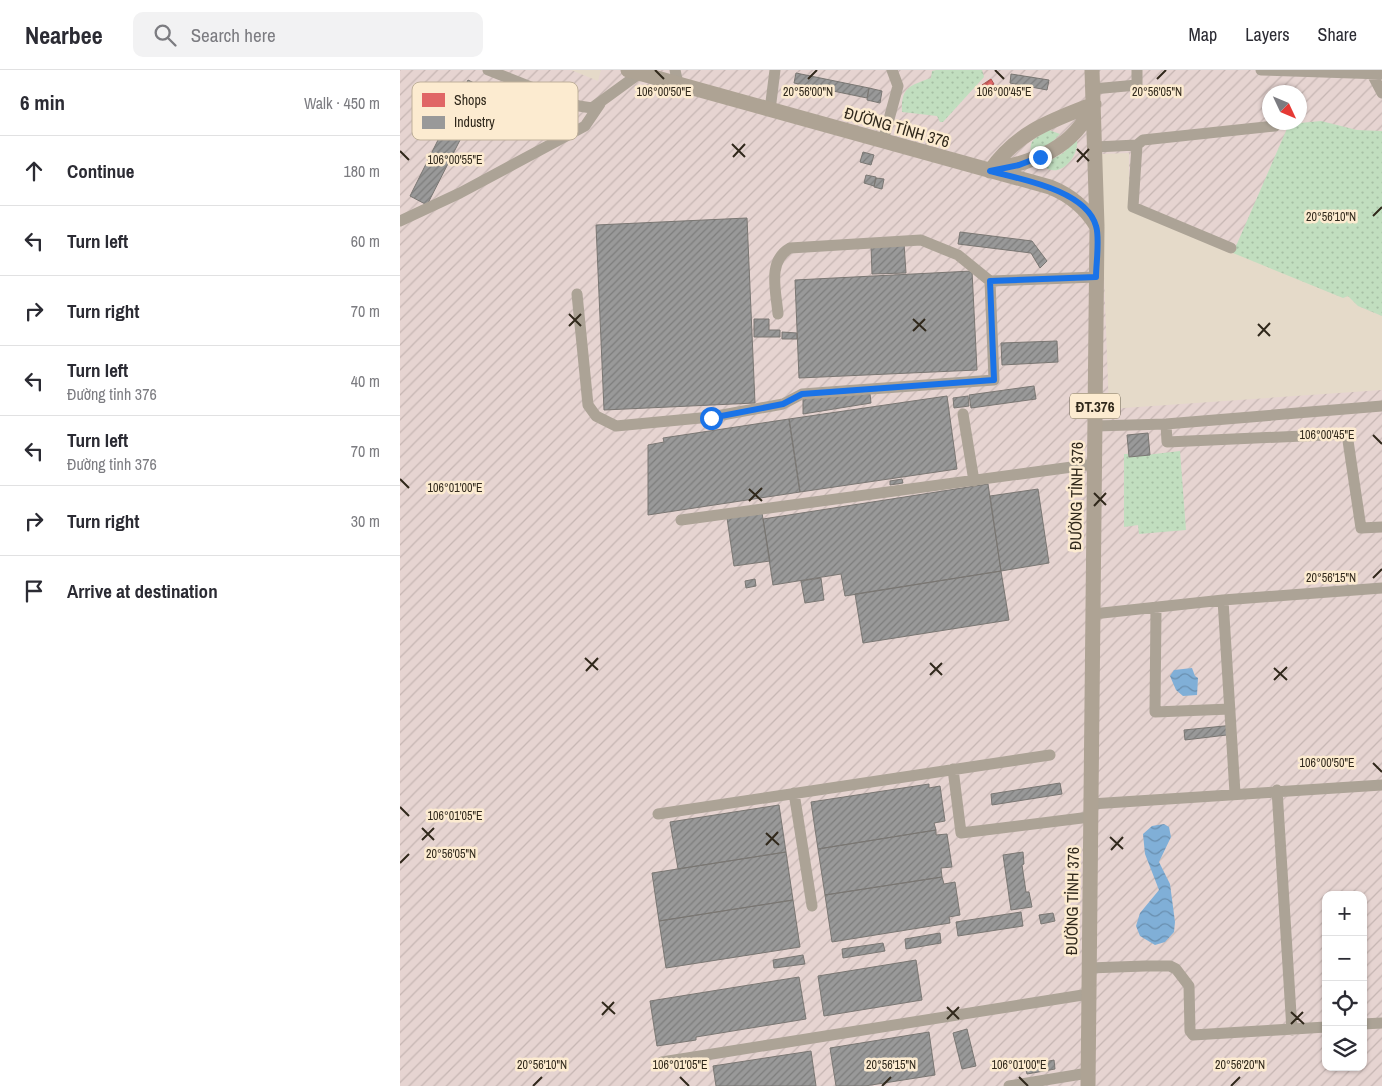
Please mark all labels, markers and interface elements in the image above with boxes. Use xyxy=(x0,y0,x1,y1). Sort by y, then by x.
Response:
search box xyxy=(133,12,483,57)
text: Nearbee xyxy=(25,19,103,51)
icon: search xyxy=(151,21,179,49)
text: Search here xyxy=(191,22,276,48)
text: Map xyxy=(1189,22,1217,47)
text: Layers xyxy=(1245,22,1290,47)
text: Share xyxy=(1318,22,1357,47)
legend xyxy=(412,82,578,140)
text: 106°00'50"E xyxy=(636,84,692,100)
text: 20°56'00"N xyxy=(783,84,833,100)
text: 106°00'45"E xyxy=(976,84,1032,100)
text: 20°56'05"N xyxy=(1132,84,1182,100)
north arrow xyxy=(1262,85,1307,130)
text: 6 min xyxy=(20,88,65,117)
text: Shops xyxy=(454,91,487,109)
text: Walk · 450 m xyxy=(304,92,380,114)
street label: ĐƯỜNG TỈNH 376 xyxy=(842,101,952,153)
text: Industry xyxy=(454,113,495,131)
route end xyxy=(1029,146,1052,169)
text: 106°00'55"E xyxy=(427,152,483,168)
icon: ahead xyxy=(20,157,48,185)
text: Continue xyxy=(67,158,135,184)
text: 180 m xyxy=(344,160,380,182)
text: 20°56'10"N xyxy=(1306,209,1356,225)
icon: left xyxy=(20,227,48,255)
text: Turn left xyxy=(67,228,128,254)
text: 60 m xyxy=(351,230,380,252)
icon: right xyxy=(20,297,48,325)
text: Turn right xyxy=(67,298,139,324)
text: 70 m xyxy=(351,300,380,322)
text: Turn left xyxy=(67,357,128,383)
icon: left xyxy=(20,367,48,395)
text: 40 m xyxy=(351,370,380,392)
text: Đường tỉnh 376 xyxy=(67,383,157,405)
road number: ĐT.376 xyxy=(1070,394,1120,418)
route start xyxy=(700,407,723,430)
text: Turn left xyxy=(67,427,128,453)
text: 106°00'45"E xyxy=(1299,427,1355,443)
icon: left xyxy=(20,437,48,465)
text: 70 m xyxy=(351,440,380,462)
street label: ĐƯỜNG TỈNH 376 xyxy=(1064,442,1088,550)
text: Đường tỉnh 376 xyxy=(67,453,157,475)
text: 106°01'00"E xyxy=(427,480,483,496)
icon: right xyxy=(20,507,48,535)
text: Turn right xyxy=(67,508,139,534)
text: 30 m xyxy=(351,510,380,532)
text: 20°56'15"N xyxy=(1306,570,1356,586)
icon: arrive xyxy=(20,577,48,605)
text: Arrive at destination xyxy=(67,578,218,604)
text: 106°00'50"E xyxy=(1299,755,1355,771)
text: 106°01'05"E xyxy=(427,808,483,824)
text: 20°56'05"N xyxy=(426,846,476,862)
street label: ĐƯỜNG TỈNH 376 xyxy=(1060,847,1084,955)
map controls xyxy=(1322,891,1367,1071)
button: + xyxy=(1322,891,1367,936)
button: − xyxy=(1322,936,1367,981)
button: locate xyxy=(1322,981,1367,1026)
button: layers xyxy=(1322,1026,1367,1071)
text: 20°56'10"N xyxy=(517,1057,567,1073)
text: 106°01'05"E xyxy=(652,1057,708,1073)
text: 20°56'15"N xyxy=(866,1057,916,1073)
text: 106°01'00"E xyxy=(991,1057,1047,1073)
text: 20°56'20"N xyxy=(1215,1057,1265,1073)

